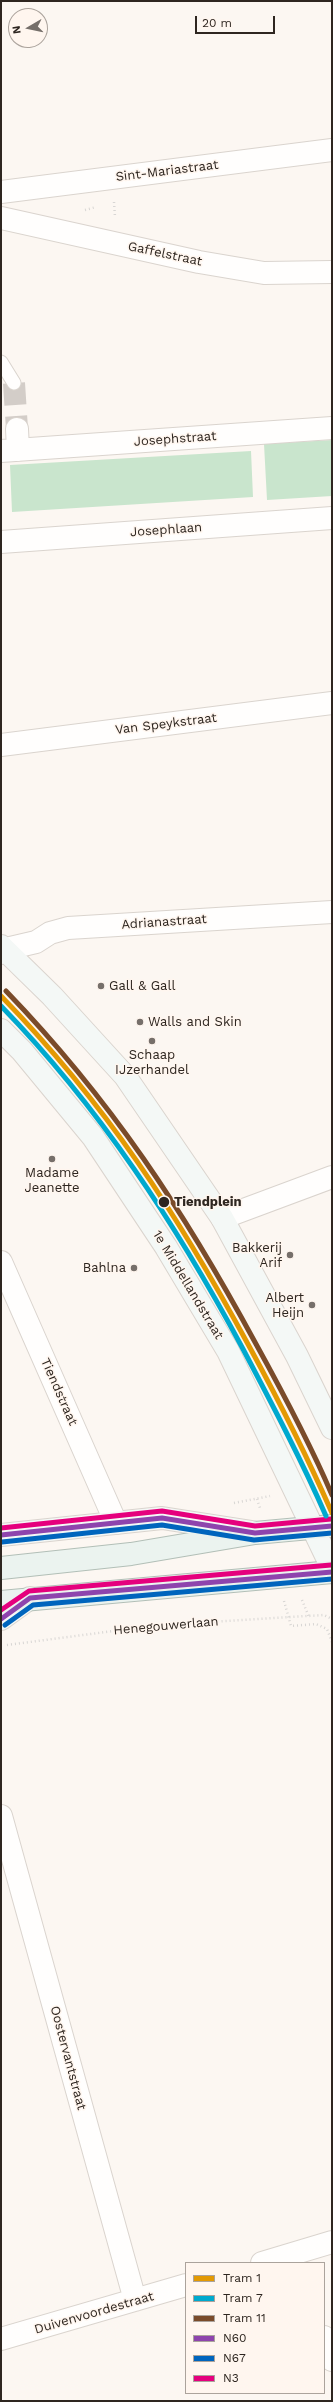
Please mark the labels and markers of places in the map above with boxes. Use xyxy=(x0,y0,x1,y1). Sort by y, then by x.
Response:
place label: Gall & Gall xyxy=(109,978,175,994)
marker: Gall & Gall xyxy=(96,981,106,991)
place label: Walls and Skin xyxy=(148,1014,242,1030)
marker: Walls and Skin xyxy=(135,1017,145,1027)
marker: Schaap IJzerhandel xyxy=(147,1036,157,1046)
place label: Schaap IJzerhandel xyxy=(115,1047,189,1078)
marker: Madame Jeanette xyxy=(47,1154,57,1164)
place label: Madame Jeanette xyxy=(24,1165,80,1196)
place label: Tiendplein xyxy=(174,1194,242,1210)
marker: Tiendplein xyxy=(157,1195,171,1209)
place label: Bakkerij Arif xyxy=(232,1240,282,1271)
marker: Bakkerij Arif xyxy=(285,1250,295,1260)
place label: Bahlna xyxy=(83,1260,126,1276)
marker: Bahlna xyxy=(129,1263,139,1273)
place label: Albert Heijn xyxy=(265,1290,304,1321)
marker: Albert Heijn xyxy=(307,1300,317,1310)

